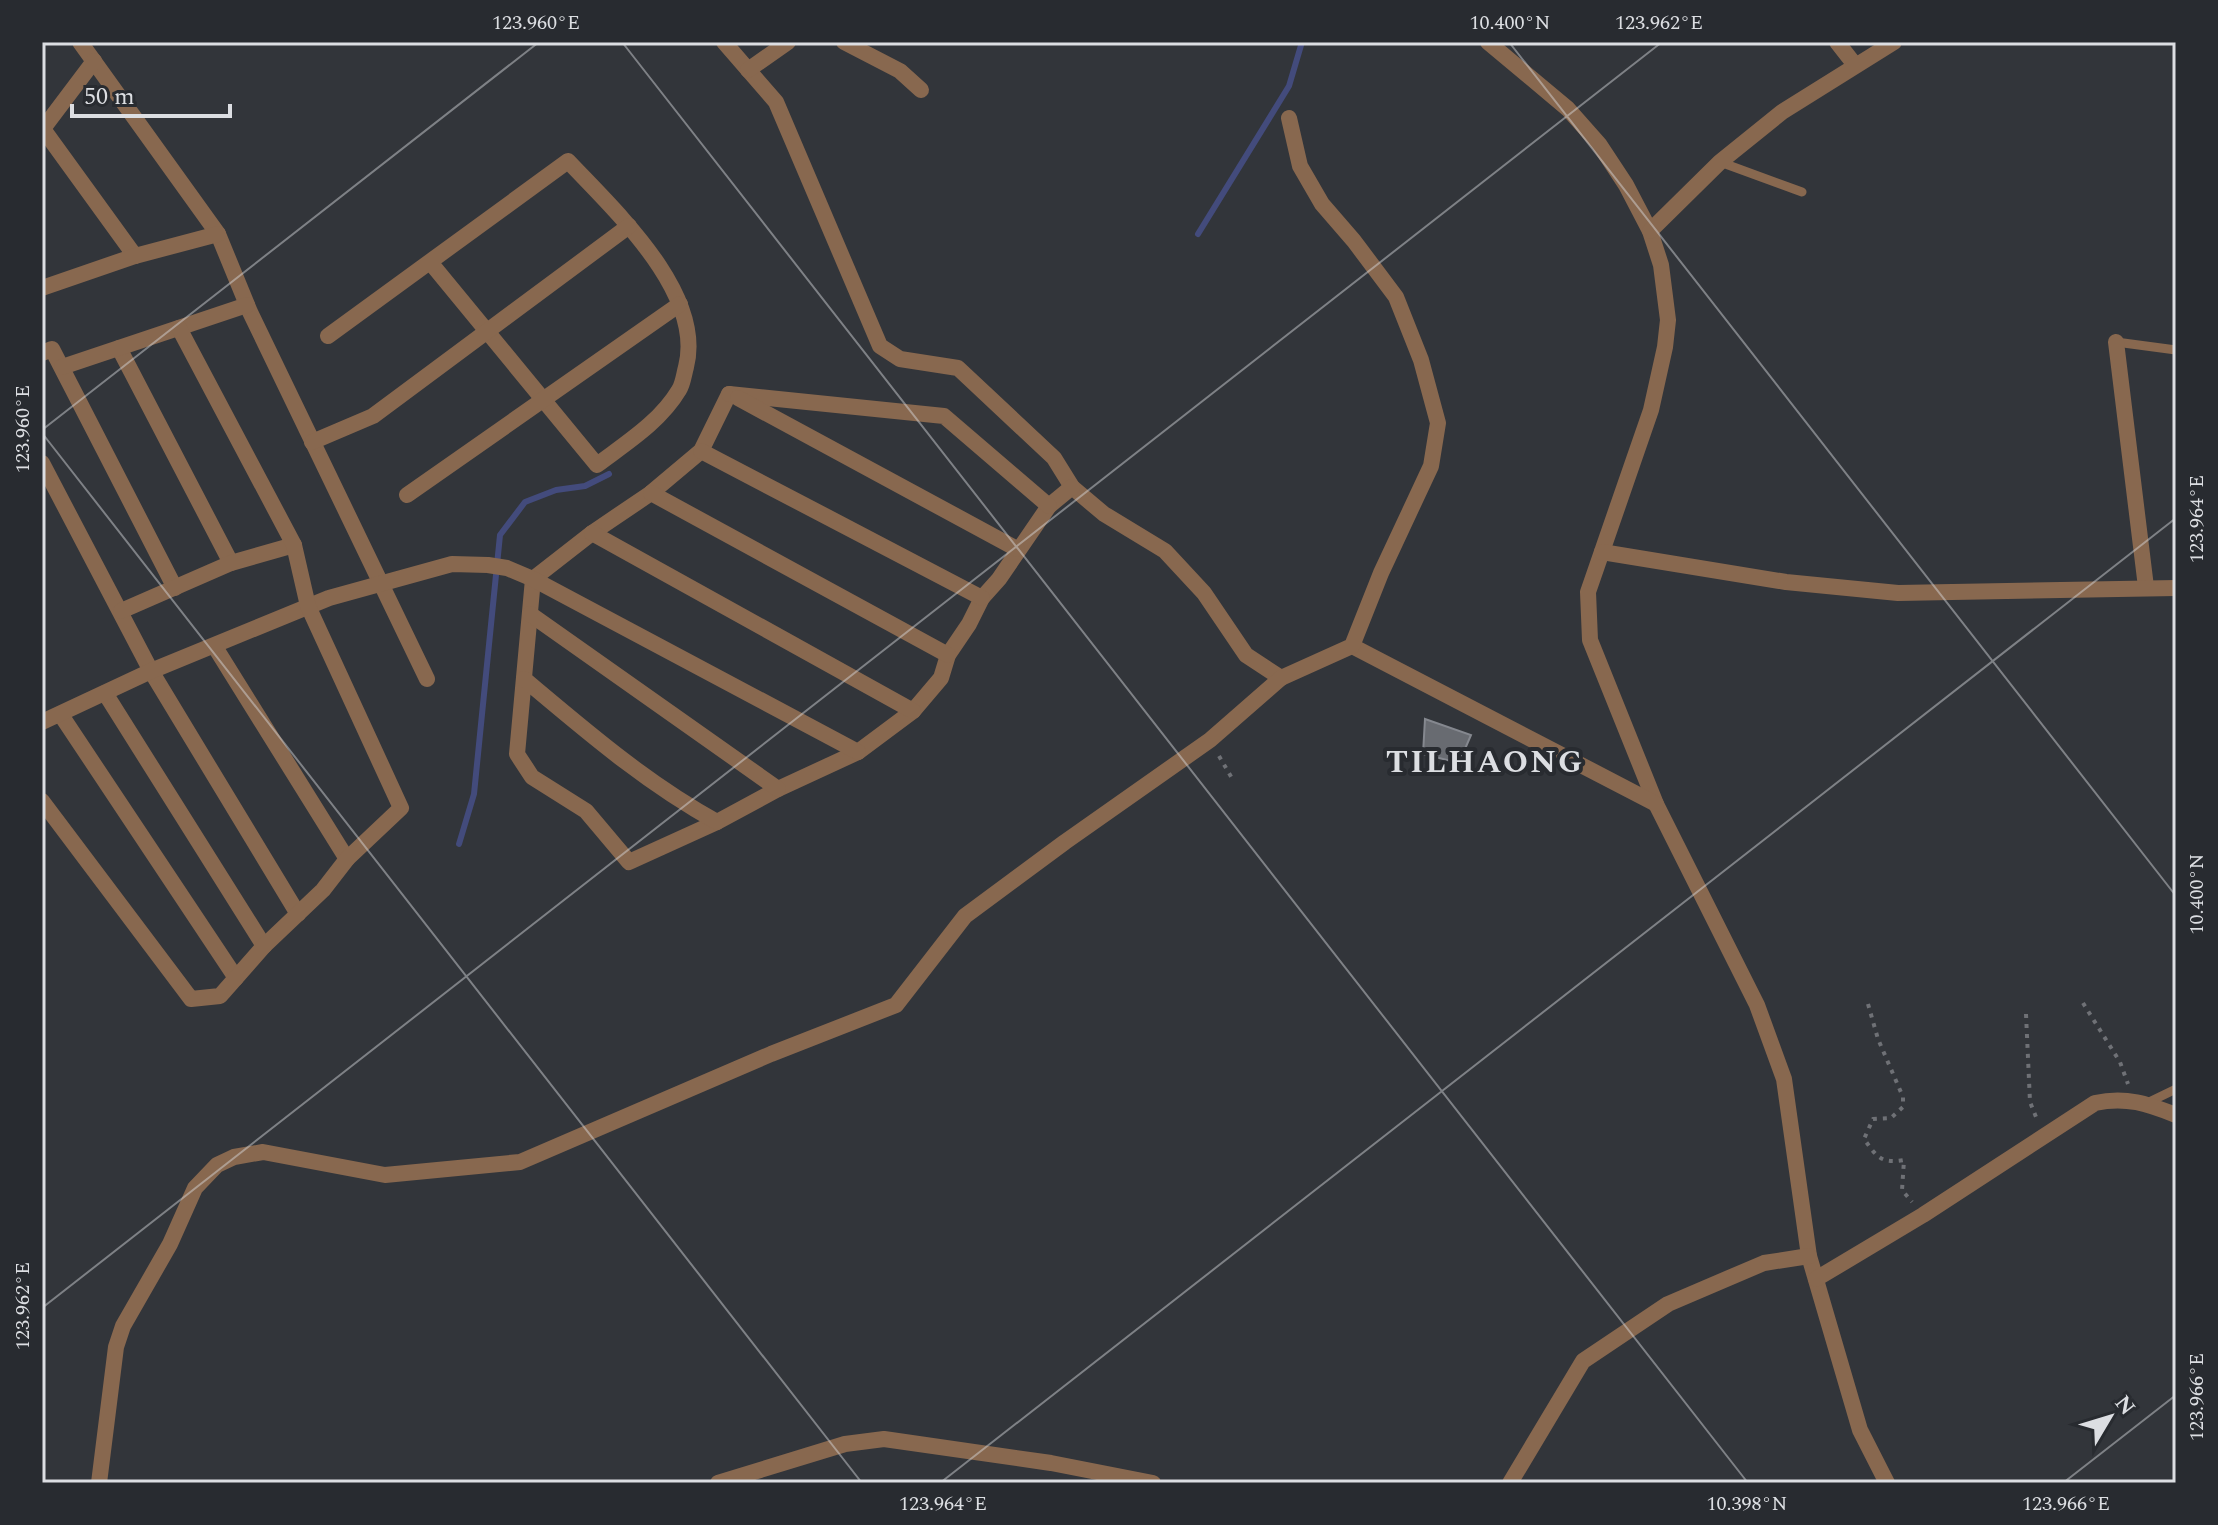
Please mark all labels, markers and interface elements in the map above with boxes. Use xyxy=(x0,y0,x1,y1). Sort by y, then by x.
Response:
text: 123.960°E xyxy=(492,8,580,38)
text: 10.400°N xyxy=(1470,8,1550,38)
text: 123.962°E xyxy=(1615,8,1703,38)
scale bar xyxy=(72,68,230,118)
text: 50 m xyxy=(84,79,135,115)
text: 123.960°E xyxy=(8,385,38,473)
text: 123.964°E xyxy=(2182,475,2212,563)
district label: TILHAONG xyxy=(1386,738,1584,787)
text: 10.400°N xyxy=(2182,854,2212,934)
text: 123.962°E xyxy=(8,1262,38,1350)
text: 123.966°E xyxy=(2182,1353,2212,1441)
north arrow xyxy=(2070,1377,2150,1457)
text: N xyxy=(2106,1388,2143,1423)
text: 123.964°E xyxy=(899,1489,987,1519)
text: 10.398°N xyxy=(1707,1489,1787,1519)
text: 123.966°E xyxy=(2022,1489,2110,1519)

